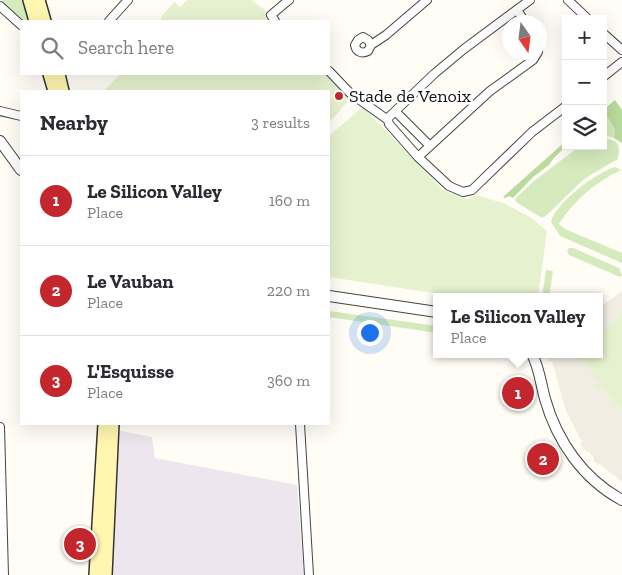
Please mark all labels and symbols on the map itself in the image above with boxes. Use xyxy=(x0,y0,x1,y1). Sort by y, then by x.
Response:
north arrow xyxy=(502,15,547,60)
place label: Stade de Venoix xyxy=(349,85,471,107)
marker: Stade de Venoix xyxy=(333,90,345,102)
your location xyxy=(357,320,383,346)
pin: 1 xyxy=(502,374,534,412)
pin: 2 xyxy=(527,440,559,478)
pin: 3 xyxy=(64,525,96,563)

